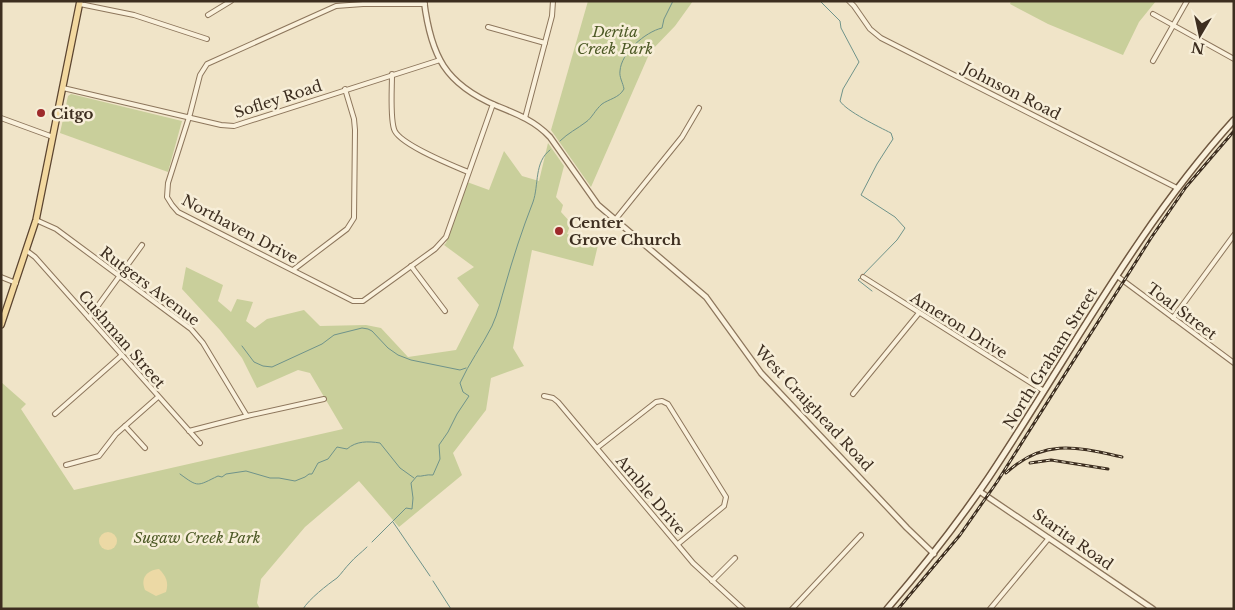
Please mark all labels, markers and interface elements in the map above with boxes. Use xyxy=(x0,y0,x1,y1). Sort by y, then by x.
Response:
north arrow xyxy=(1175,10,1225,60)
park label: Derita Creek Park xyxy=(577,22,653,58)
text: N xyxy=(1190,38,1206,58)
street label: Johnson Road xyxy=(958,57,1064,124)
street label: Sofley Road xyxy=(232,76,324,122)
place label: Citgo xyxy=(51,104,94,123)
marker: Citgo xyxy=(35,107,47,119)
street label: Northaven Drive xyxy=(179,190,301,268)
place label: Center Grove Church xyxy=(569,213,681,249)
marker: Center Grove Church xyxy=(553,225,565,237)
street label: Rutgers Avenue xyxy=(96,242,204,330)
street label: Toal Street xyxy=(1143,278,1221,344)
street label: North Graham Street xyxy=(999,284,1101,432)
street label: Cushman Street xyxy=(74,286,170,392)
street label: Ameron Drive xyxy=(906,287,1011,362)
street label: West Craighead Road xyxy=(750,340,877,475)
street label: Amble Drive xyxy=(612,451,690,539)
street label: Starita Road xyxy=(1029,504,1117,574)
park label: Sugaw Creek Park xyxy=(133,528,261,547)

